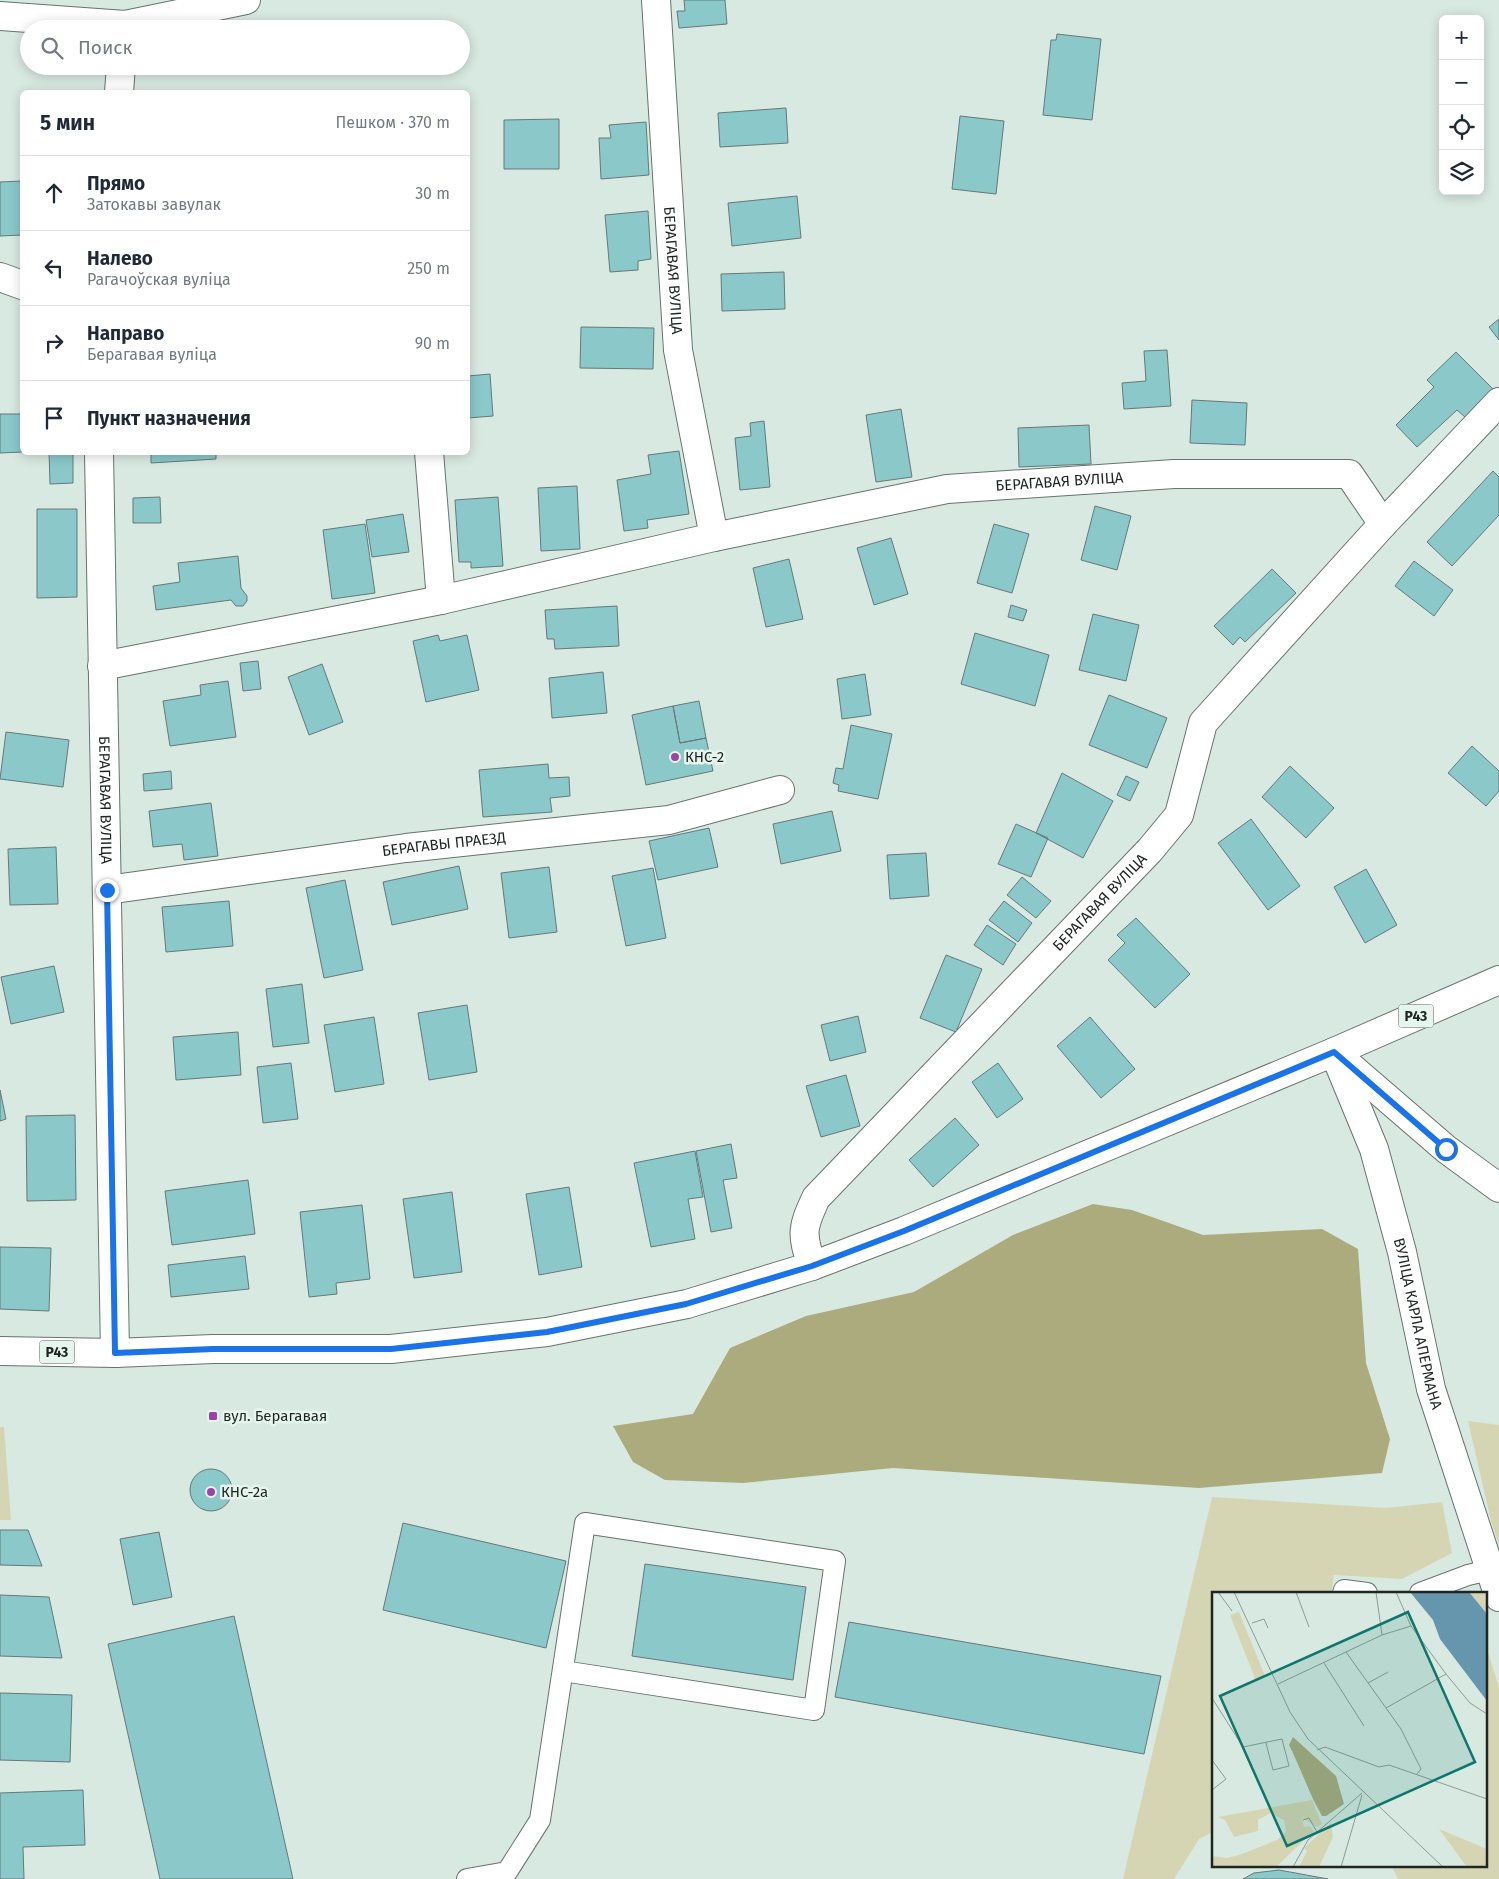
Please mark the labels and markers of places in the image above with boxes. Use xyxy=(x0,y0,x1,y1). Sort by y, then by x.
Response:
place label: КНС-2 xyxy=(685,748,724,766)
marker: КНС-2 xyxy=(669,751,681,763)
place label: вул. Берагавая xyxy=(223,1407,327,1425)
marker: вул. Берагавая xyxy=(207,1410,219,1422)
place label: КНС-2а xyxy=(221,1483,268,1501)
marker: КНС-2а xyxy=(205,1486,217,1498)

